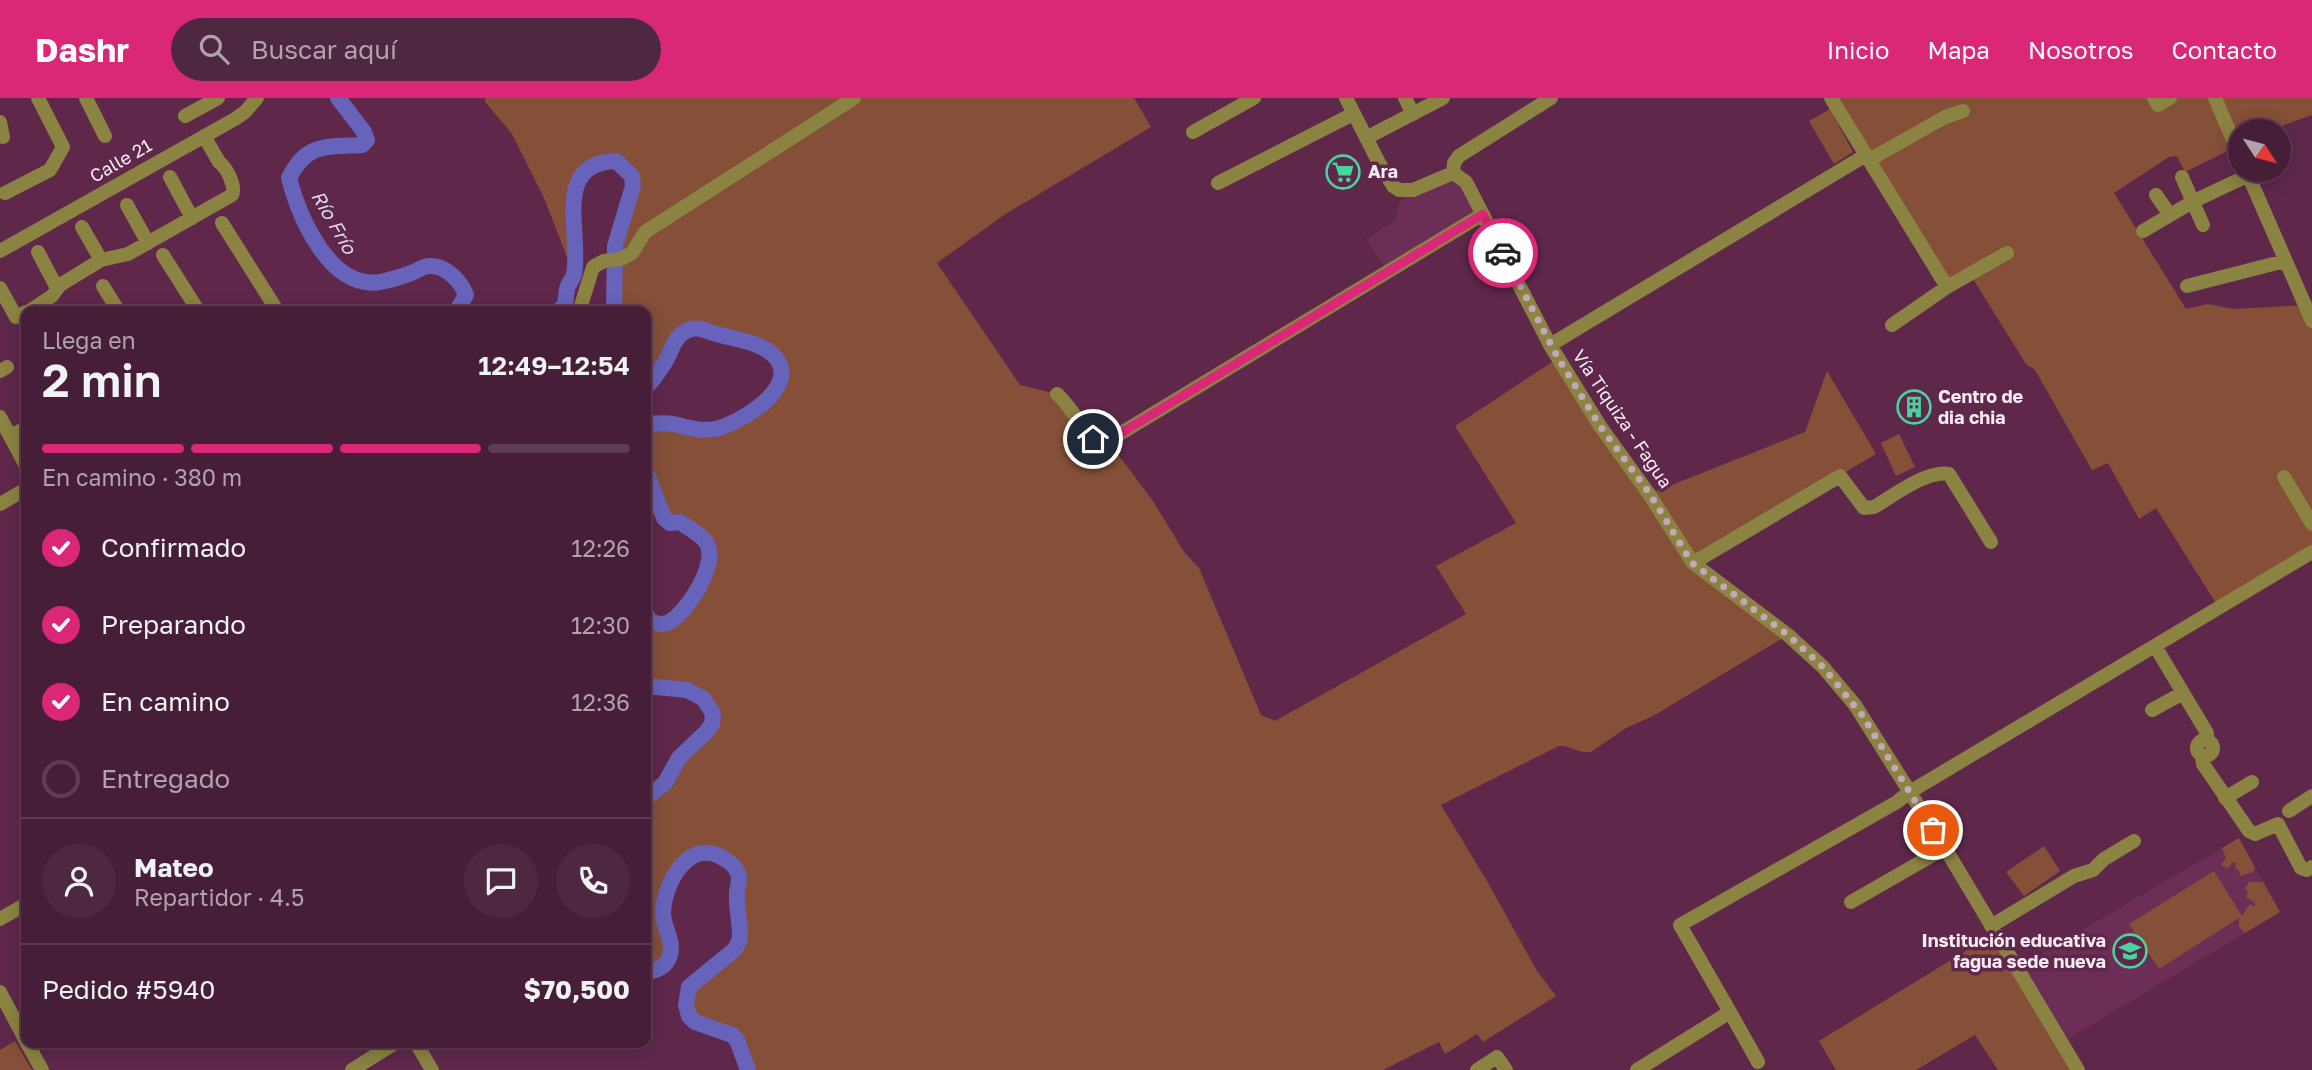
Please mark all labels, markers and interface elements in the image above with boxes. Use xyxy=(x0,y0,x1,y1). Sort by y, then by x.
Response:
search box xyxy=(171,18,661,81)
text: Dashr xyxy=(35,30,129,69)
icon: search xyxy=(195,30,233,68)
text: Buscar aquí xyxy=(251,34,397,65)
text: Inicio xyxy=(1827,35,1889,64)
text: Mapa xyxy=(1927,35,1990,64)
text: Nosotros xyxy=(2028,35,2134,64)
text: Contacto xyxy=(2172,35,2277,64)
north arrow xyxy=(2228,119,2291,182)
map controls xyxy=(2228,119,2291,182)
street label: Calle 21 xyxy=(86,134,156,187)
supermarket icon: Ara xyxy=(1324,153,1362,191)
place label: Ara xyxy=(1368,160,1398,182)
water label: Río Frío xyxy=(307,186,363,259)
courier xyxy=(1468,218,1538,288)
icon: car xyxy=(1484,234,1522,272)
text: Llega en xyxy=(42,326,136,354)
street label: Vía Tiquiza - Fagua xyxy=(1568,345,1677,492)
text: 12:49–12:54 xyxy=(478,350,630,381)
text: 2 min xyxy=(42,352,162,407)
place label: Centro de dia chia xyxy=(1938,385,2024,428)
building icon: Centro de dia chia xyxy=(1895,388,1933,426)
pin xyxy=(1063,409,1123,469)
icon: home xyxy=(1074,420,1112,458)
text: En camino · 380 m xyxy=(42,463,242,491)
icon: check xyxy=(42,529,80,567)
text: Confirmado xyxy=(101,532,246,563)
text: 12:26 xyxy=(571,534,630,562)
icon: check xyxy=(42,606,80,644)
text: Preparando xyxy=(101,609,246,640)
text: 12:30 xyxy=(571,611,630,639)
icon: check xyxy=(42,683,80,721)
text: En camino xyxy=(101,686,230,717)
text: 12:36 xyxy=(571,688,630,716)
text: Entregado xyxy=(101,763,230,794)
pin xyxy=(1903,800,1963,860)
icon: bag xyxy=(1914,811,1952,849)
button: person xyxy=(42,844,116,918)
button: chat xyxy=(464,844,538,918)
button: phone xyxy=(556,844,630,918)
text: Mateo xyxy=(134,852,214,883)
text: Repartidor · 4.5 xyxy=(134,883,304,911)
place label: Institución educativa fagua sede nueva xyxy=(1922,929,2106,972)
school or university icon: Institución educativa fagua sede nueva xyxy=(2111,932,2149,970)
text: Pedido #5940 xyxy=(42,974,215,1005)
text: $70,500 xyxy=(524,974,630,1005)

